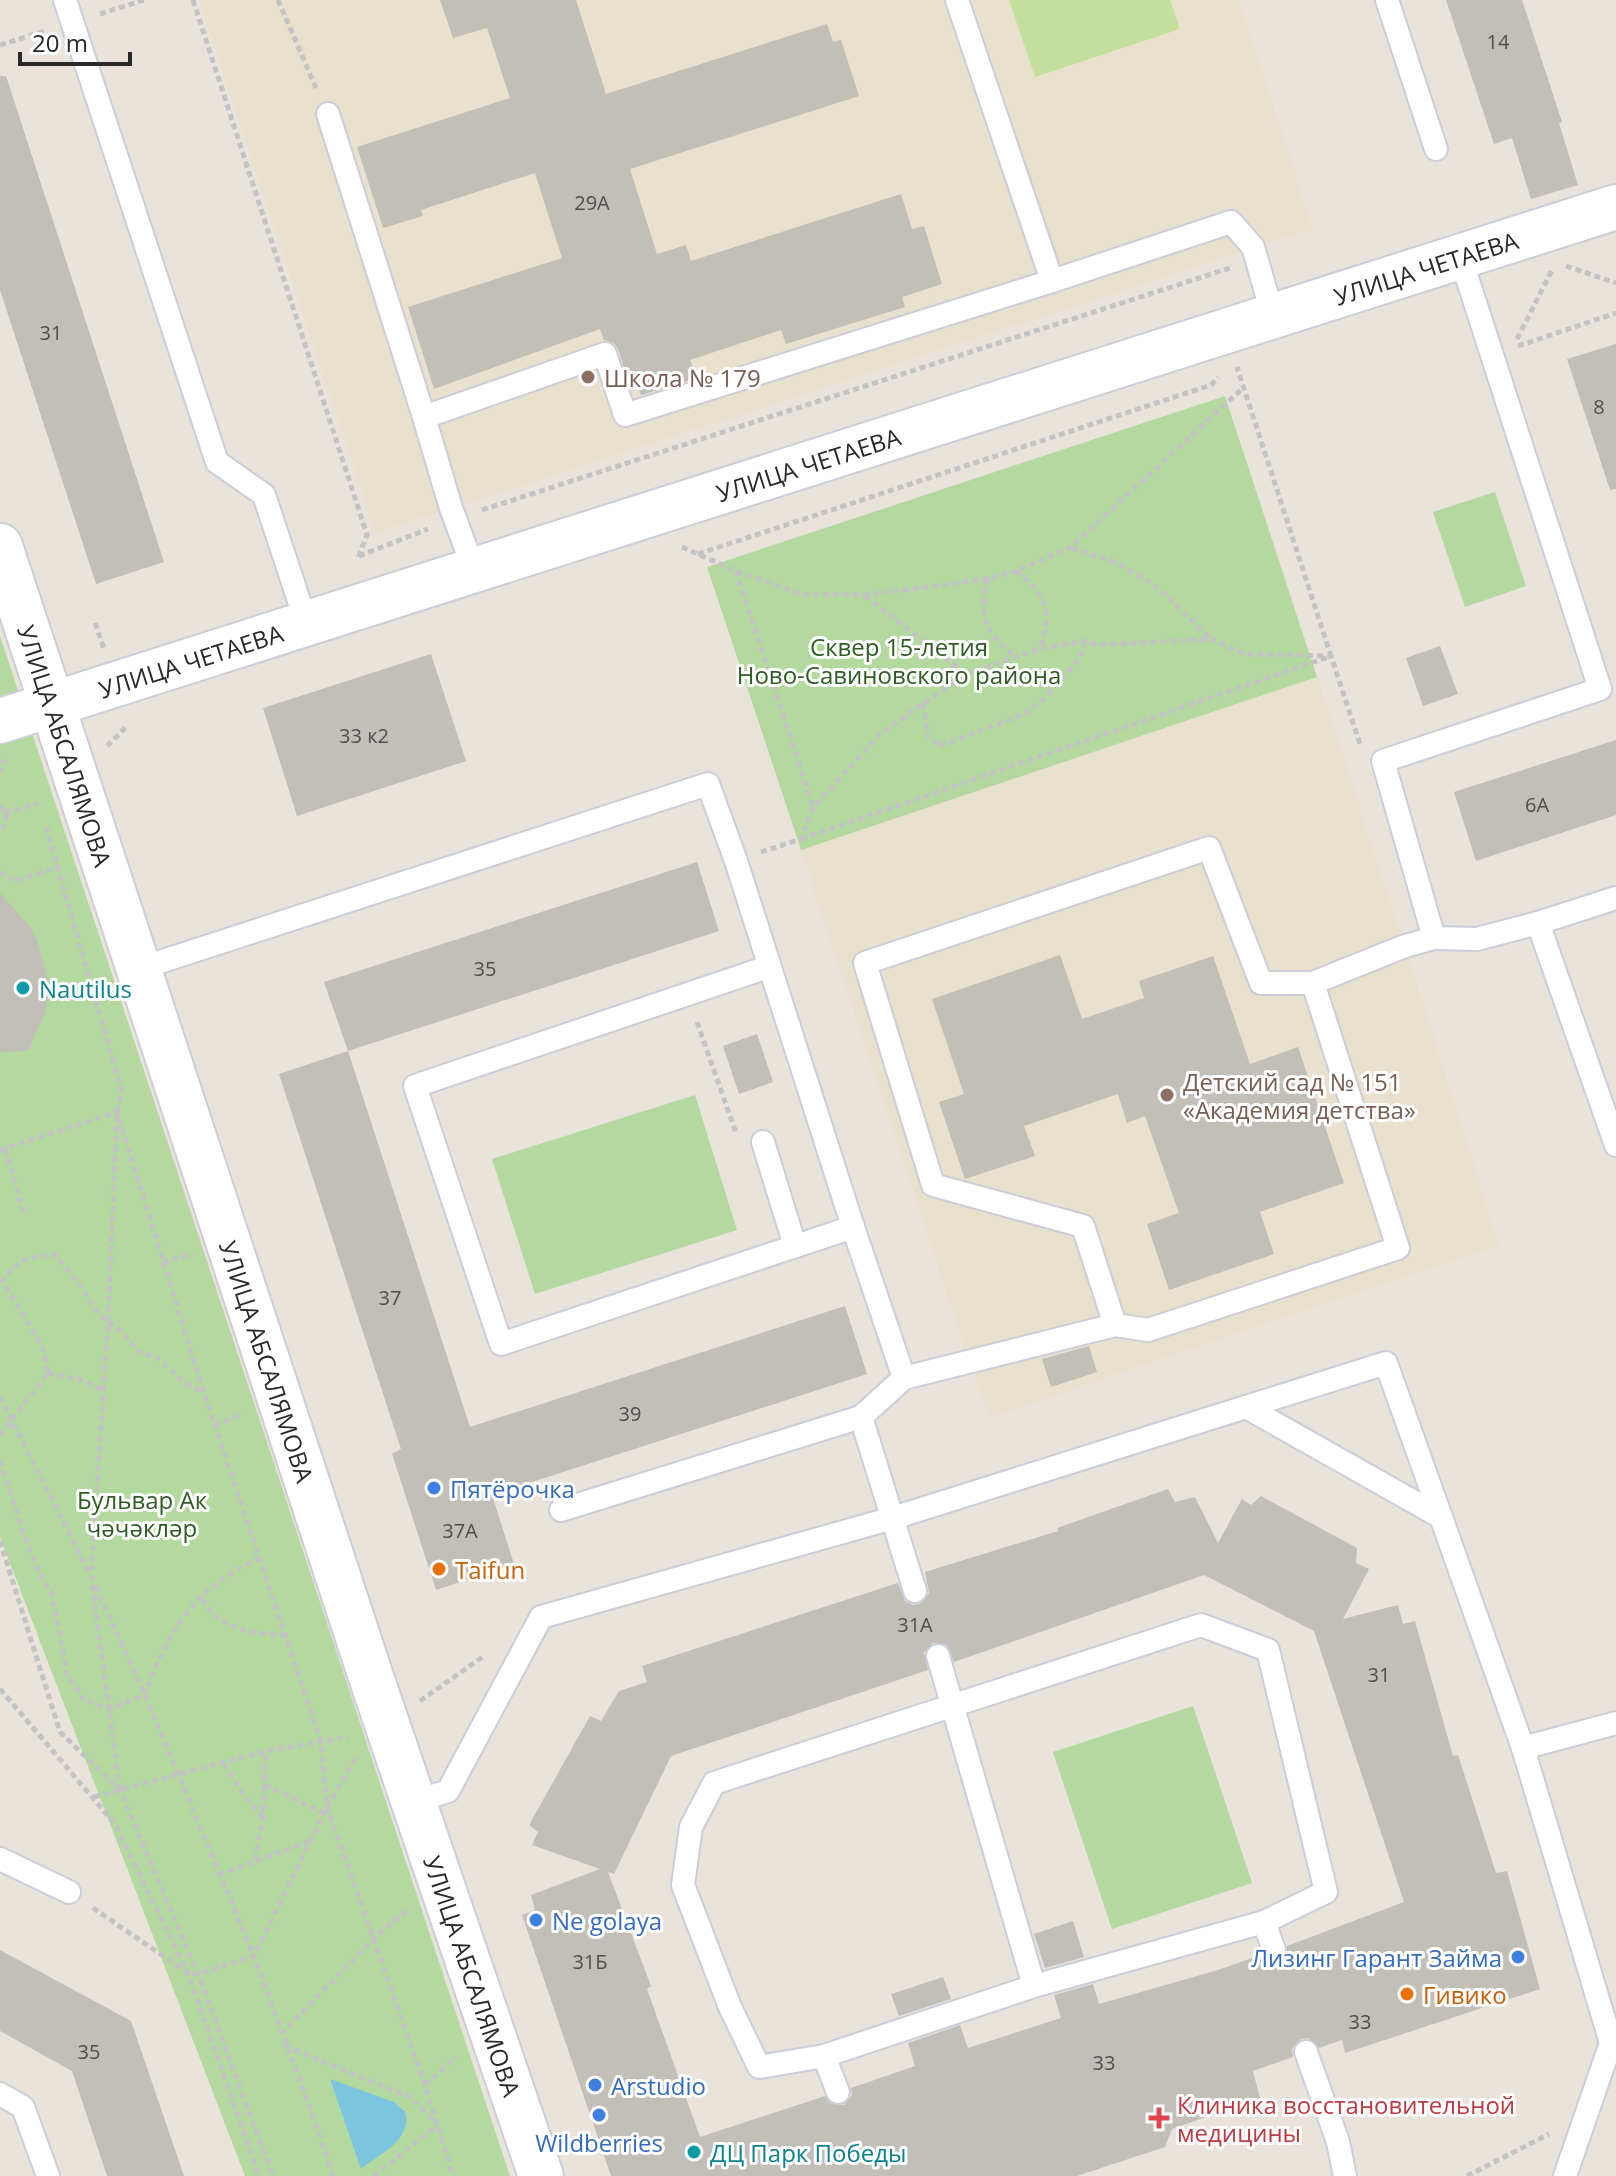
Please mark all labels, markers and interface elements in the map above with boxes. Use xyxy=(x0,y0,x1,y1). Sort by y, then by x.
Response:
scale bar xyxy=(20,16,130,66)
text: 20 m xyxy=(32,26,88,59)
house number: 14 xyxy=(1487,28,1510,55)
house number: 29А xyxy=(574,189,610,216)
street label: УЛИЦА ЧЕТАЕВА xyxy=(1329,223,1523,312)
house number: 31 xyxy=(40,319,62,346)
place label: Школа № 179 xyxy=(604,361,761,394)
marker: Школа № 179 xyxy=(579,368,597,386)
house number: 8 xyxy=(1593,393,1605,420)
street label: УЛИЦА ЧЕТАЕВА xyxy=(712,419,905,509)
street label: УЛИЦА ЧЕТАЕВА xyxy=(94,615,288,705)
street label: УЛИЦА АБСАЛЯМОВА xyxy=(10,621,121,871)
park label: Сквер 15-летия Ново-Савиновского района xyxy=(737,630,1061,691)
house number: 33 к2 xyxy=(339,722,389,749)
house number: 6А xyxy=(1525,791,1549,818)
house number: 35 xyxy=(474,955,496,982)
place label: Nautilus xyxy=(39,972,132,1005)
marker: Nautilus xyxy=(14,979,32,997)
place label: Детский сад № 151 «Академия детства» xyxy=(1183,1065,1416,1126)
marker: Детский сад № 151 «Академия детства» xyxy=(1158,1086,1176,1104)
street label: УЛИЦА АБСАЛЯМОВА xyxy=(212,1236,323,1487)
house number: 37 xyxy=(379,1284,401,1311)
house number: 39 xyxy=(619,1400,641,1427)
place label: Пятёрочка xyxy=(450,1472,575,1505)
marker: Пятёрочка xyxy=(425,1479,443,1497)
park label: Бульвар Ак чәчәкләр xyxy=(77,1483,208,1544)
house number: 37А xyxy=(442,1517,478,1544)
place label: Taifun xyxy=(455,1553,525,1586)
marker: Taifun xyxy=(430,1560,448,1578)
house number: 31А xyxy=(897,1611,933,1638)
house number: 31 xyxy=(1368,1661,1390,1688)
street label: УЛИЦА АБСАЛЯМОВА xyxy=(417,1851,529,2101)
place label: Ne golaya xyxy=(552,1904,662,1937)
marker: Ne golaya xyxy=(527,1911,545,1929)
place label: Лизинг Гарант Займа xyxy=(1251,1941,1502,1974)
house number: 31Б xyxy=(572,1948,608,1975)
marker: Лизинг Гарант Займа xyxy=(1509,1948,1527,1966)
place label: Гивико xyxy=(1423,1978,1507,2011)
marker: Гивико xyxy=(1398,1985,1416,2003)
house number: 33 xyxy=(1349,2008,1371,2035)
house number: 35 xyxy=(78,2038,100,2065)
house number: 33 xyxy=(1093,2049,1115,2076)
place label: Arstudio xyxy=(611,2069,706,2102)
marker: Arstudio xyxy=(586,2076,604,2094)
place label: Клиника восстановительной медицины xyxy=(1177,2088,1515,2149)
marker: Wildberries xyxy=(590,2106,608,2124)
marker: Клиника восстановительной медицины xyxy=(1148,2107,1170,2129)
place label: Wildberries xyxy=(535,2126,663,2159)
place label: ДЦ Парк Победы xyxy=(710,2136,906,2169)
marker: ДЦ Парк Победы xyxy=(685,2143,703,2161)

